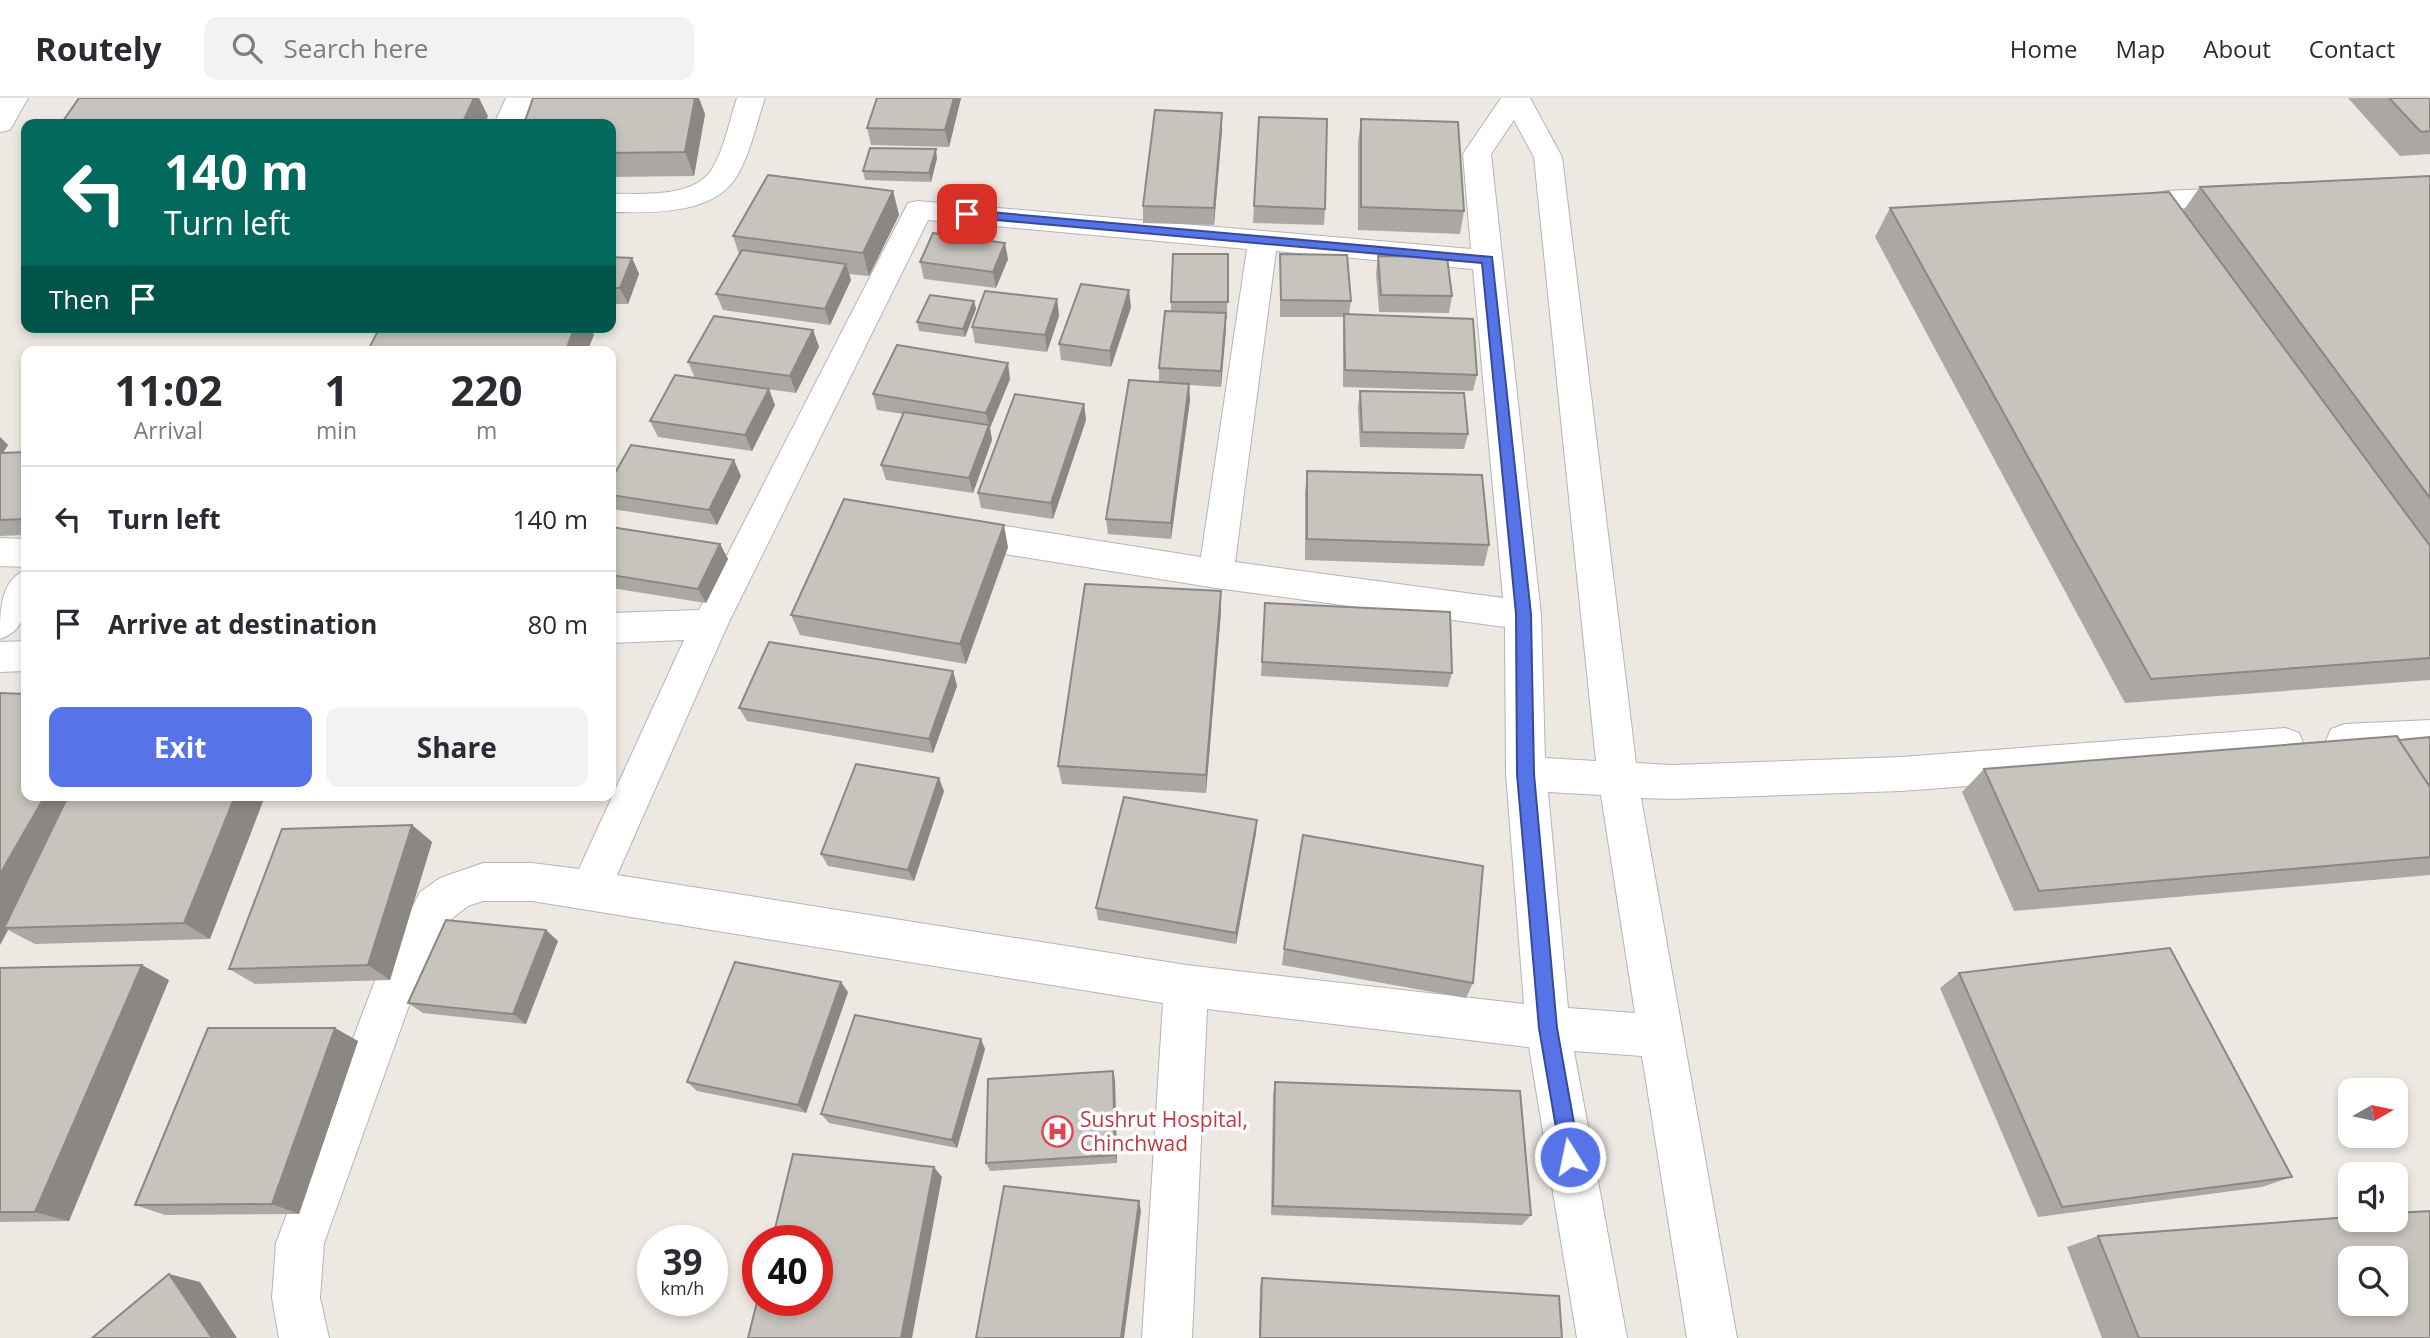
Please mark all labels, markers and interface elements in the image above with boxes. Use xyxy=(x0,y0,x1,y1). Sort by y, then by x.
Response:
search box xyxy=(204,17,694,80)
text: Routely xyxy=(35,26,162,71)
icon: search xyxy=(228,29,266,67)
text: Search here xyxy=(284,30,428,66)
text: Home xyxy=(2010,32,2078,65)
text: Map xyxy=(2116,32,2165,65)
text: About xyxy=(2203,32,2271,65)
text: Contact xyxy=(2309,32,2395,65)
text: 140 m xyxy=(164,138,309,204)
icon: left xyxy=(49,147,140,238)
pin xyxy=(937,184,997,244)
icon: arrive xyxy=(948,195,986,233)
text: Turn left xyxy=(164,201,290,244)
icon: arrive xyxy=(124,280,162,318)
text: Then xyxy=(49,281,110,317)
text: 11:02 xyxy=(114,361,222,418)
text: 1 xyxy=(324,361,349,418)
text: 220 xyxy=(451,361,523,418)
text: Arrival xyxy=(134,414,203,446)
text: min xyxy=(316,414,357,446)
text: m xyxy=(476,414,497,446)
icon: left xyxy=(49,500,87,538)
text: Turn left xyxy=(108,501,220,537)
text: 140 m xyxy=(513,501,588,537)
icon: arrive xyxy=(49,605,87,643)
text: Arrive at destination xyxy=(108,606,377,642)
text: 80 m xyxy=(527,606,588,642)
button: Exit xyxy=(49,707,312,787)
button: Share xyxy=(326,707,588,787)
north arrow xyxy=(2338,1078,2408,1148)
map controls xyxy=(2338,1078,2408,1316)
place label: Sushrut Hospital, Chinchwad xyxy=(1080,1105,1248,1157)
hospital icon: Sushrut Hospital, Chinchwad xyxy=(1040,1115,1074,1149)
position arrow xyxy=(1533,1120,1607,1194)
button: sound xyxy=(2338,1162,2408,1232)
speed limit sign: 40 xyxy=(742,1225,833,1316)
text: 39 xyxy=(662,1238,703,1285)
button: search xyxy=(2338,1246,2408,1316)
text: km/h xyxy=(661,1276,704,1300)

